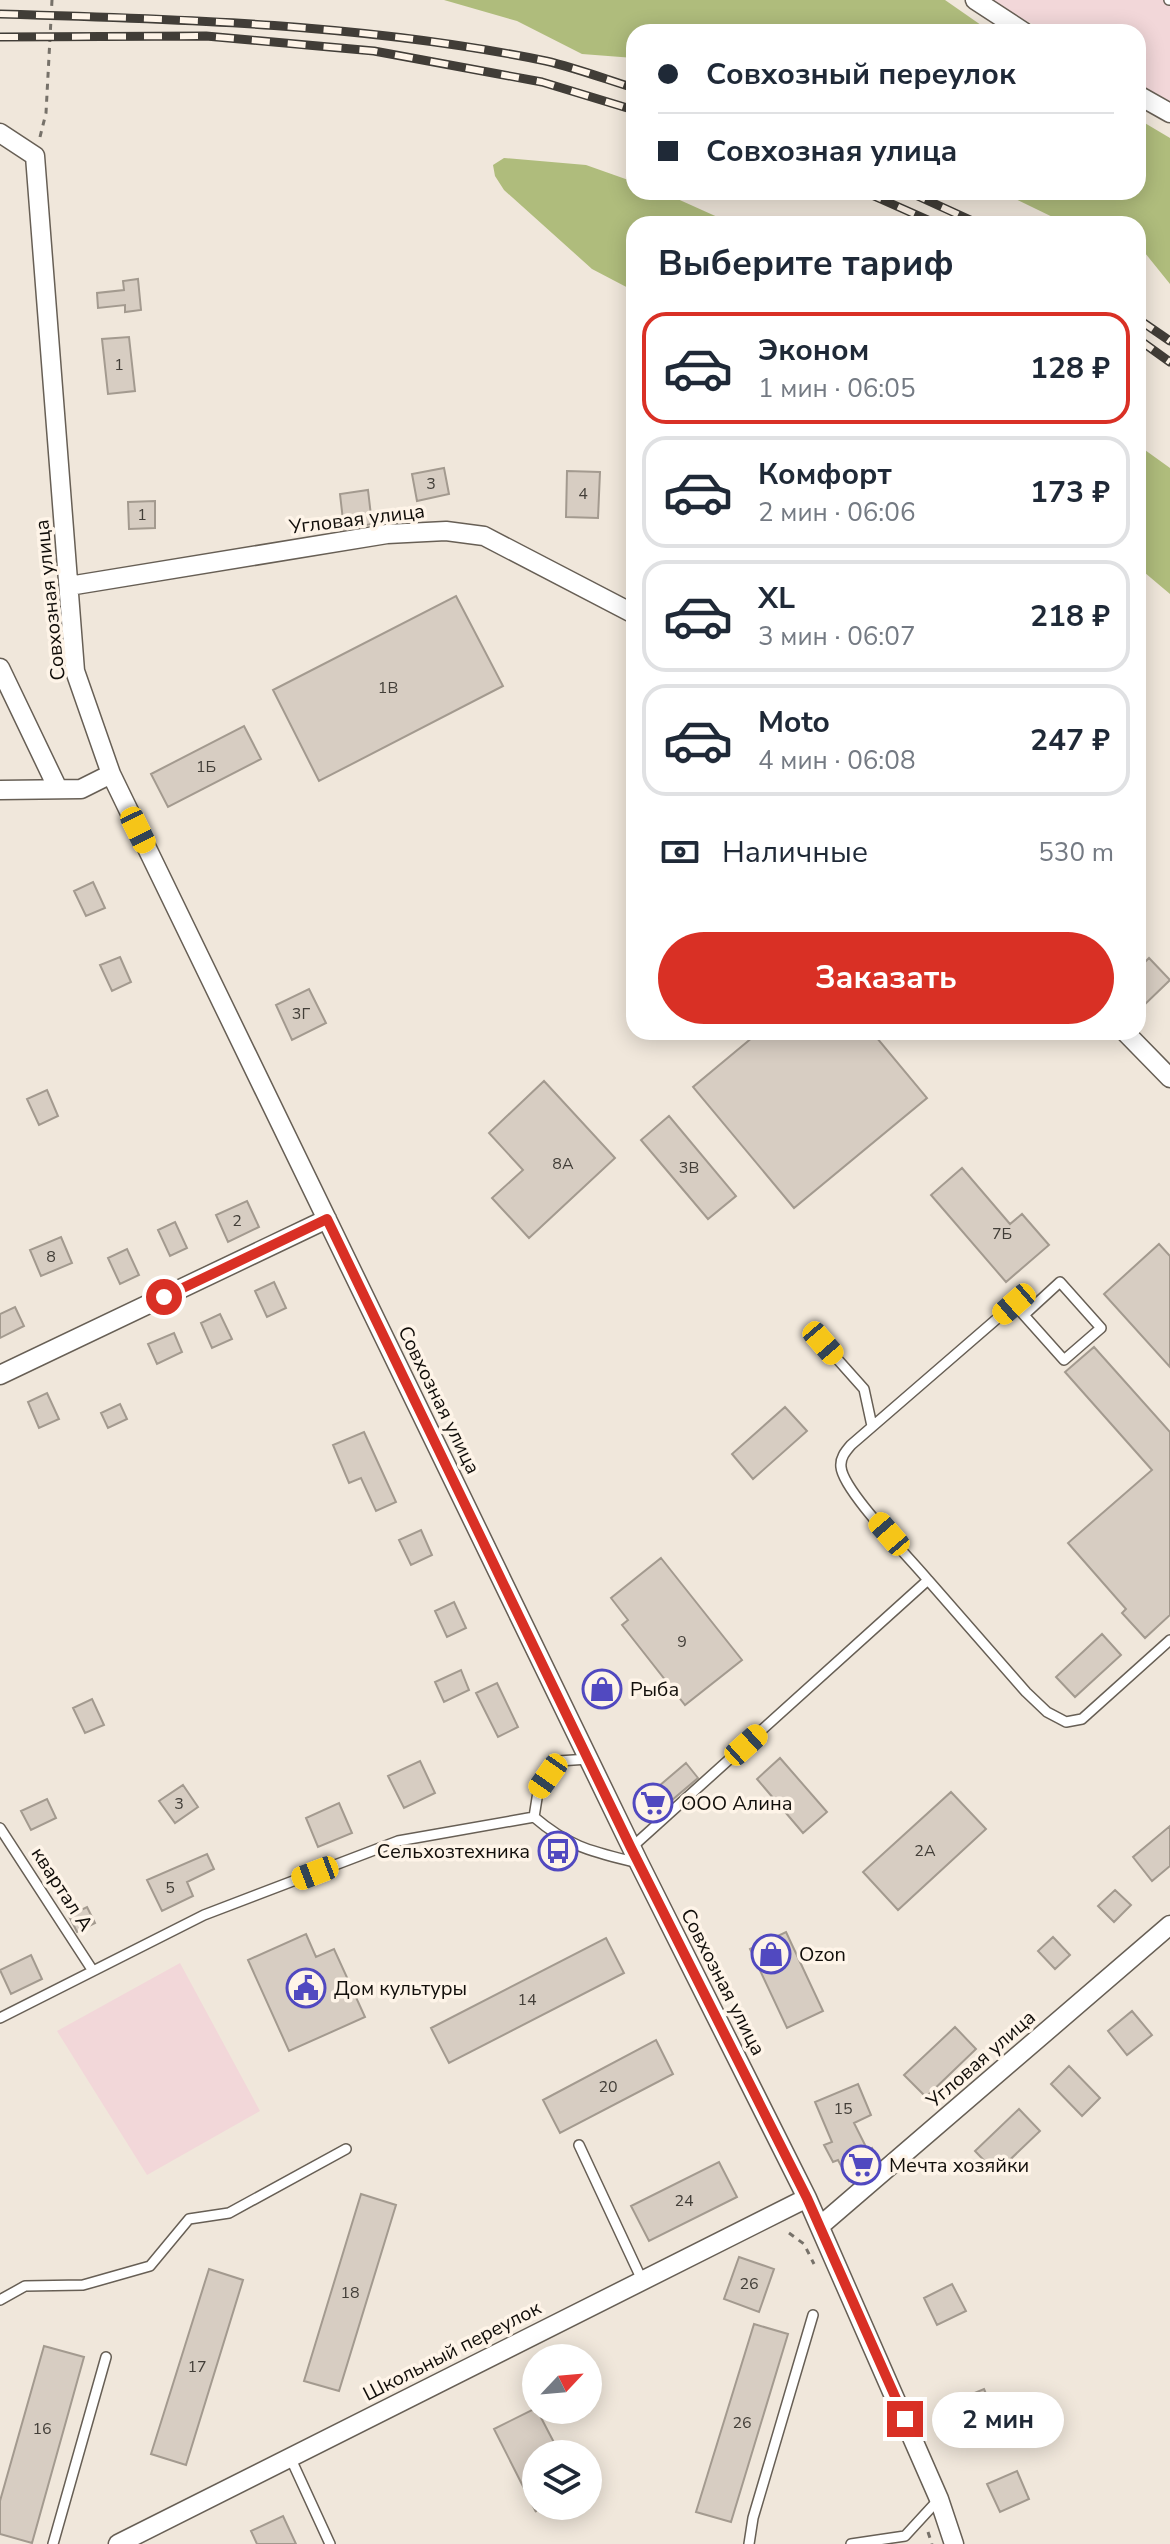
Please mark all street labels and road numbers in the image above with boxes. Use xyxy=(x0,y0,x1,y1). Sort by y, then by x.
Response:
street label: Угловая улица xyxy=(287,497,426,541)
street label: Совхозная улица xyxy=(28,518,72,682)
street label: Совхозная улица xyxy=(391,1322,487,1478)
street label: квартал А xyxy=(25,1842,99,1937)
street label: Совхозная улица xyxy=(674,1904,772,2060)
street label: Угловая улица xyxy=(920,2004,1041,2115)
street label: Школьный переулок xyxy=(358,2294,546,2408)

